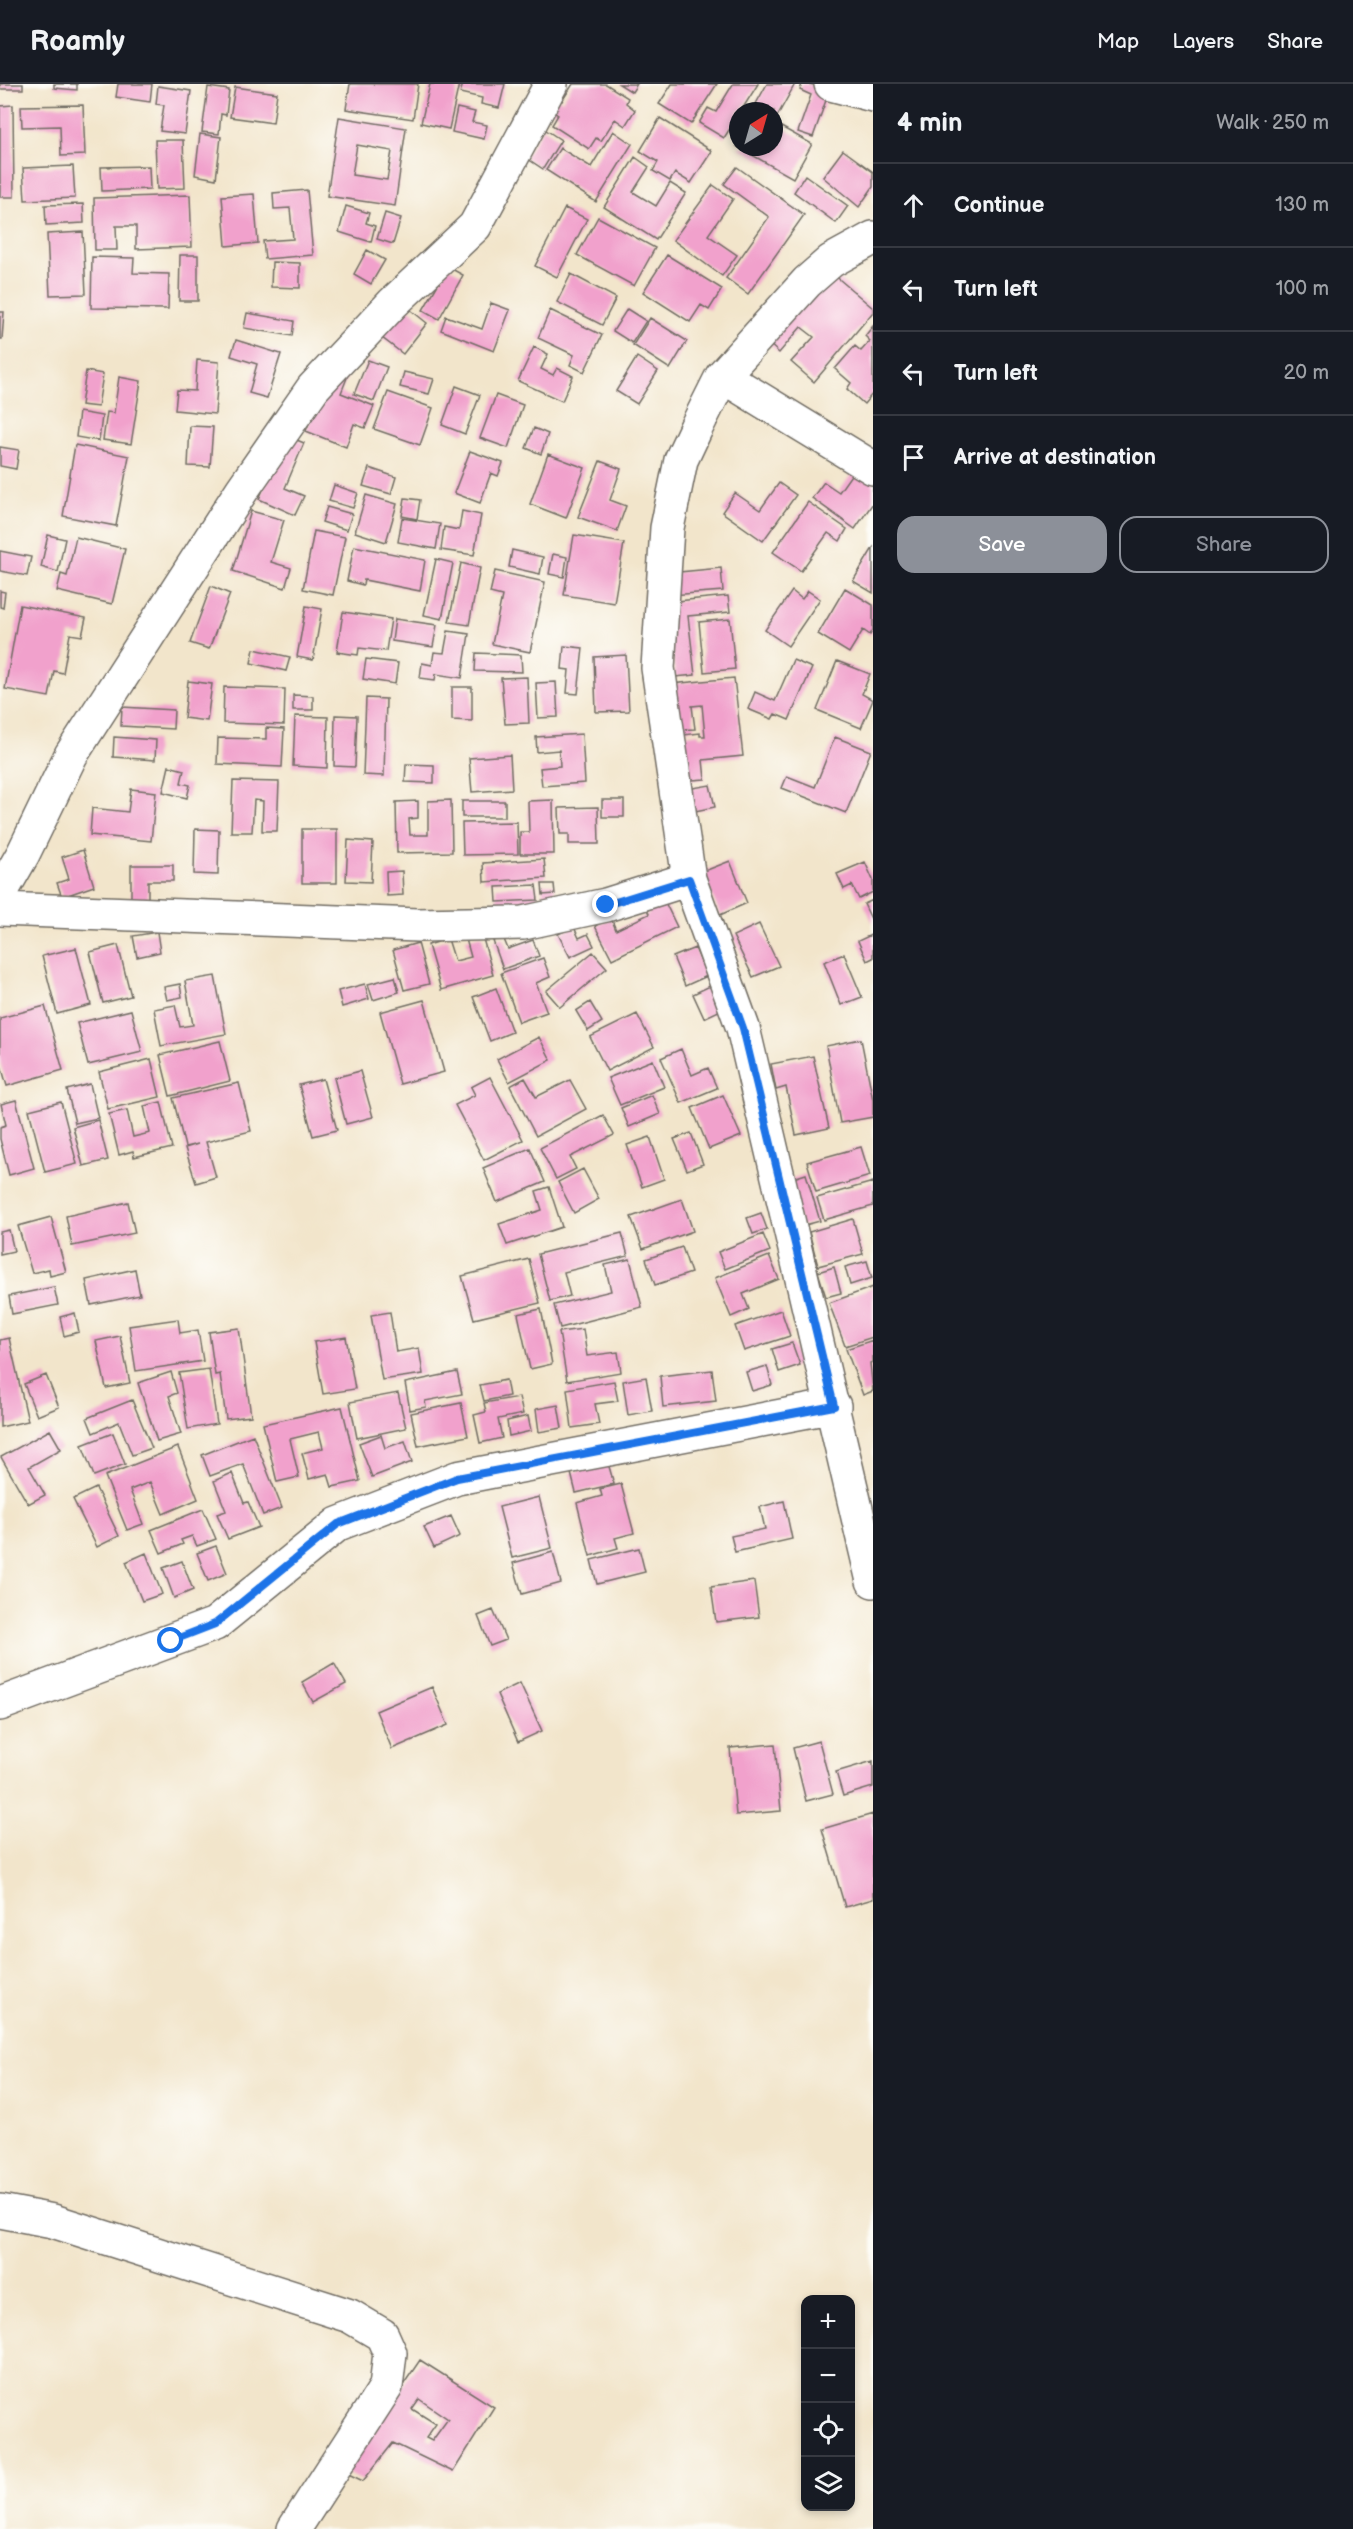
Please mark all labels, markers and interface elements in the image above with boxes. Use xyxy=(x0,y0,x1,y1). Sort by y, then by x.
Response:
text: Roamly xyxy=(30,25,125,58)
text: Map xyxy=(1097,29,1139,54)
text: Layers xyxy=(1172,29,1234,54)
text: Share xyxy=(1267,29,1323,54)
north arrow xyxy=(729,102,783,156)
text: 4 min xyxy=(897,108,962,139)
text: Walk · 250 m xyxy=(1216,111,1329,135)
icon: ahead xyxy=(897,189,930,222)
text: Continue xyxy=(954,192,1044,219)
text: 130 m xyxy=(1275,193,1329,217)
icon: left xyxy=(897,273,930,306)
text: Turn left xyxy=(954,276,1038,303)
text: 100 m xyxy=(1276,277,1329,301)
icon: left xyxy=(897,357,930,390)
text: Turn left xyxy=(954,360,1038,387)
text: 20 m xyxy=(1284,361,1329,385)
icon: arrive xyxy=(897,441,930,474)
text: Arrive at destination xyxy=(954,444,1156,471)
button: Save xyxy=(897,516,1107,573)
button: Share xyxy=(1119,516,1329,573)
route end xyxy=(592,891,618,917)
route start xyxy=(157,1627,183,1653)
map controls xyxy=(801,2295,855,2511)
button: + xyxy=(801,2295,855,2349)
button: − xyxy=(801,2349,855,2403)
button: locate xyxy=(801,2403,855,2457)
button: layers xyxy=(801,2457,855,2511)

